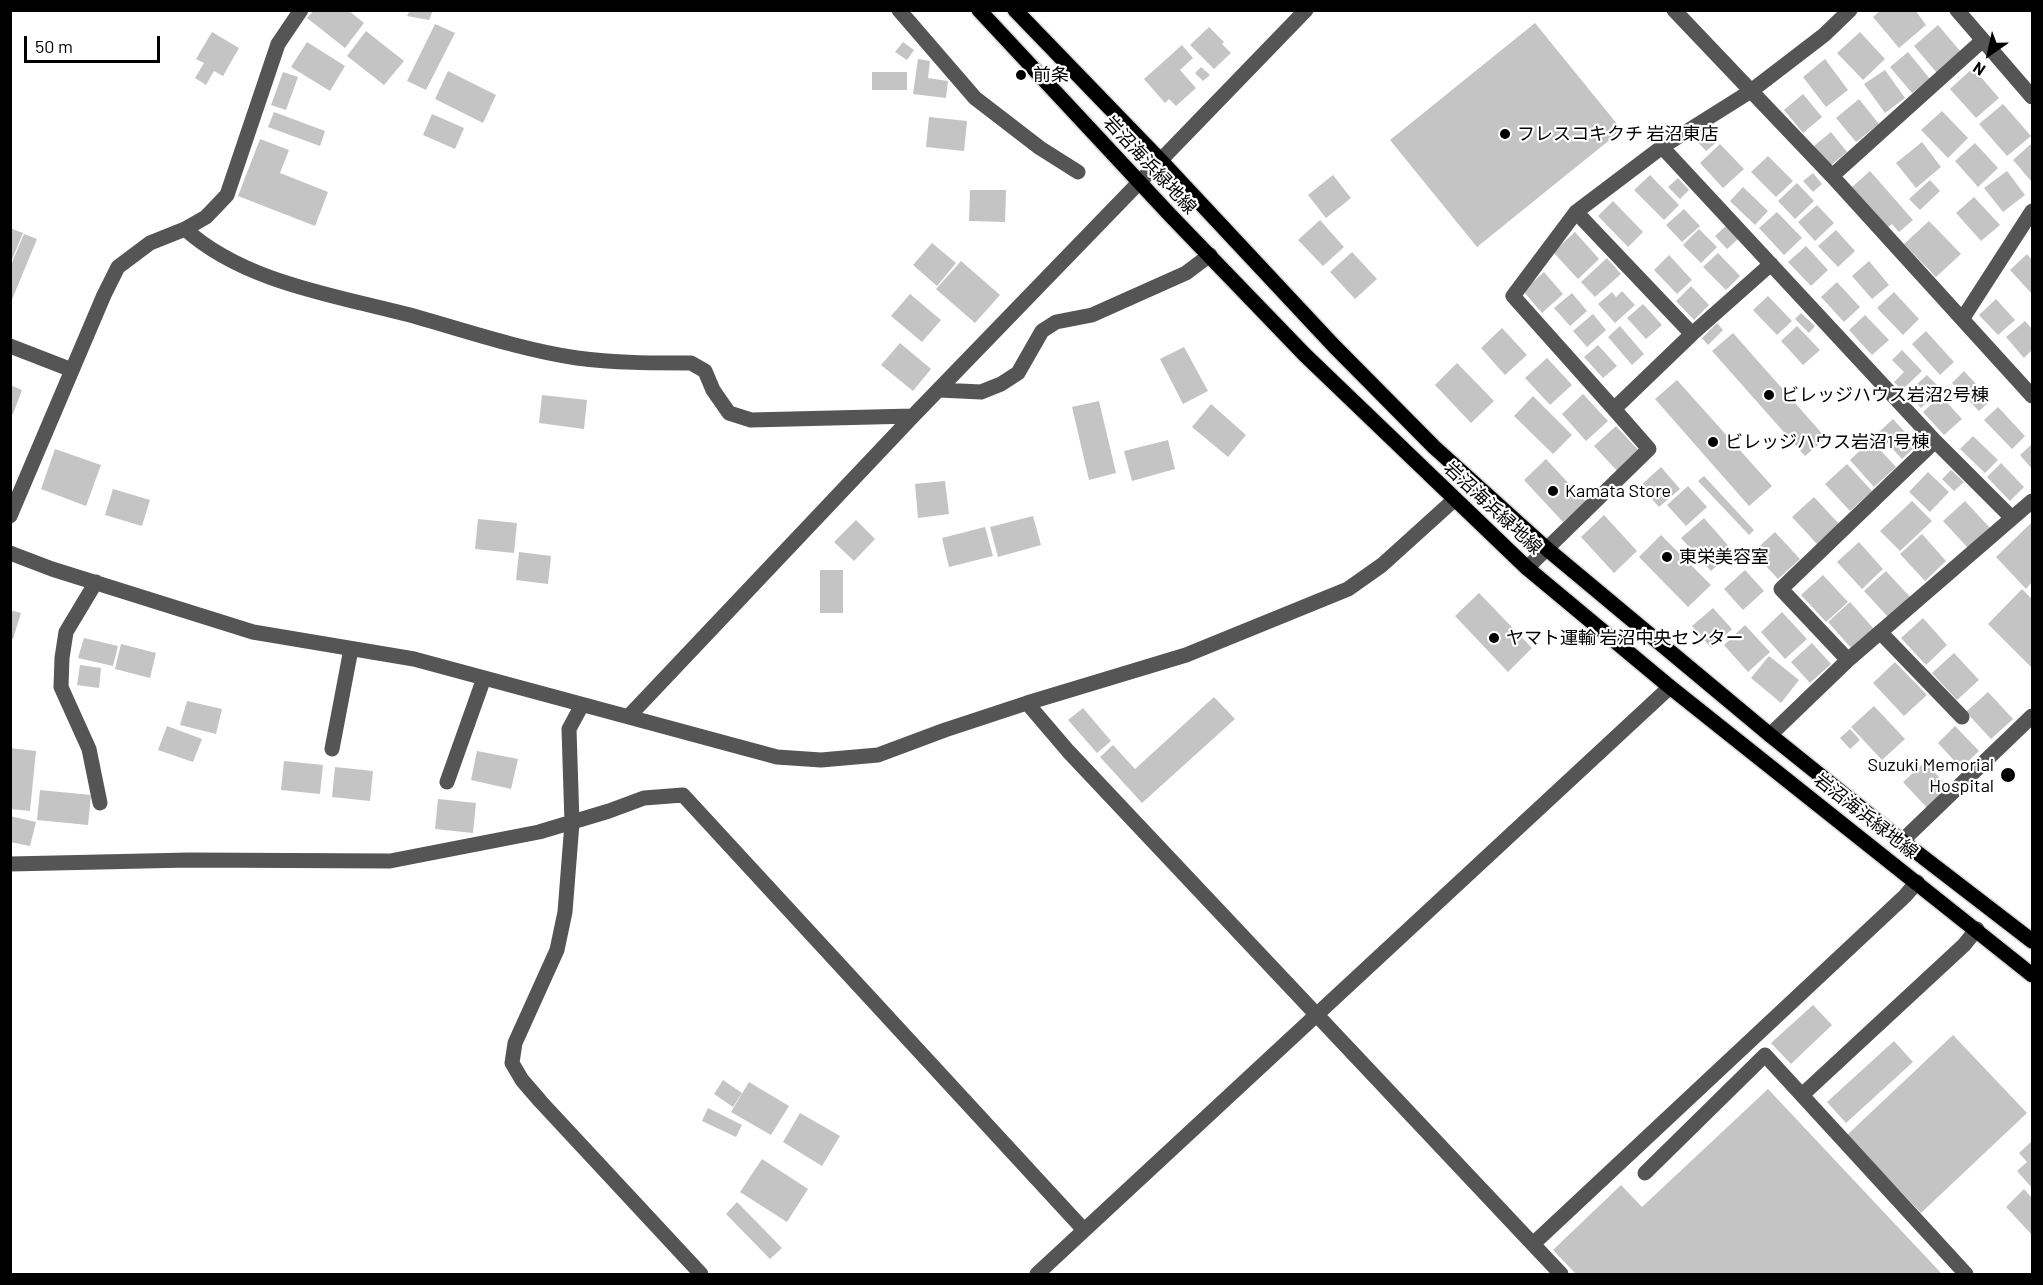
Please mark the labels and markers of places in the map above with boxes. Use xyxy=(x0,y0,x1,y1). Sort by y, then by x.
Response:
place label: 前条 xyxy=(1033,64,1069,86)
marker: 前条 xyxy=(1014,68,1028,82)
place label: フレスコキクチ 岩沼東店 xyxy=(1517,123,1719,145)
marker: フレスコキクチ 岩沼東店 xyxy=(1498,127,1512,141)
place label: ビレッジハウス岩沼2号棟 xyxy=(1781,384,1989,406)
marker: ビレッジハウス岩沼2号棟 xyxy=(1762,388,1776,402)
place label: ビレッジハウス岩沼1号棟 xyxy=(1725,431,1929,453)
marker: ビレッジハウス岩沼1号棟 xyxy=(1706,435,1720,449)
place label: Kamata Store xyxy=(1565,480,1671,502)
marker: Kamata Store xyxy=(1546,484,1560,498)
place label: 東栄美容室 xyxy=(1679,546,1769,568)
marker: 東栄美容室 xyxy=(1660,550,1674,564)
place label: ヤマト運輸 岩沼中央センター xyxy=(1506,627,1744,649)
marker: ヤマト運輸 岩沼中央センター xyxy=(1487,631,1501,645)
place label: Suzuki Memorial Hospital xyxy=(1867,754,1994,796)
marker: Suzuki Memorial Hospital xyxy=(1999,766,2017,784)

